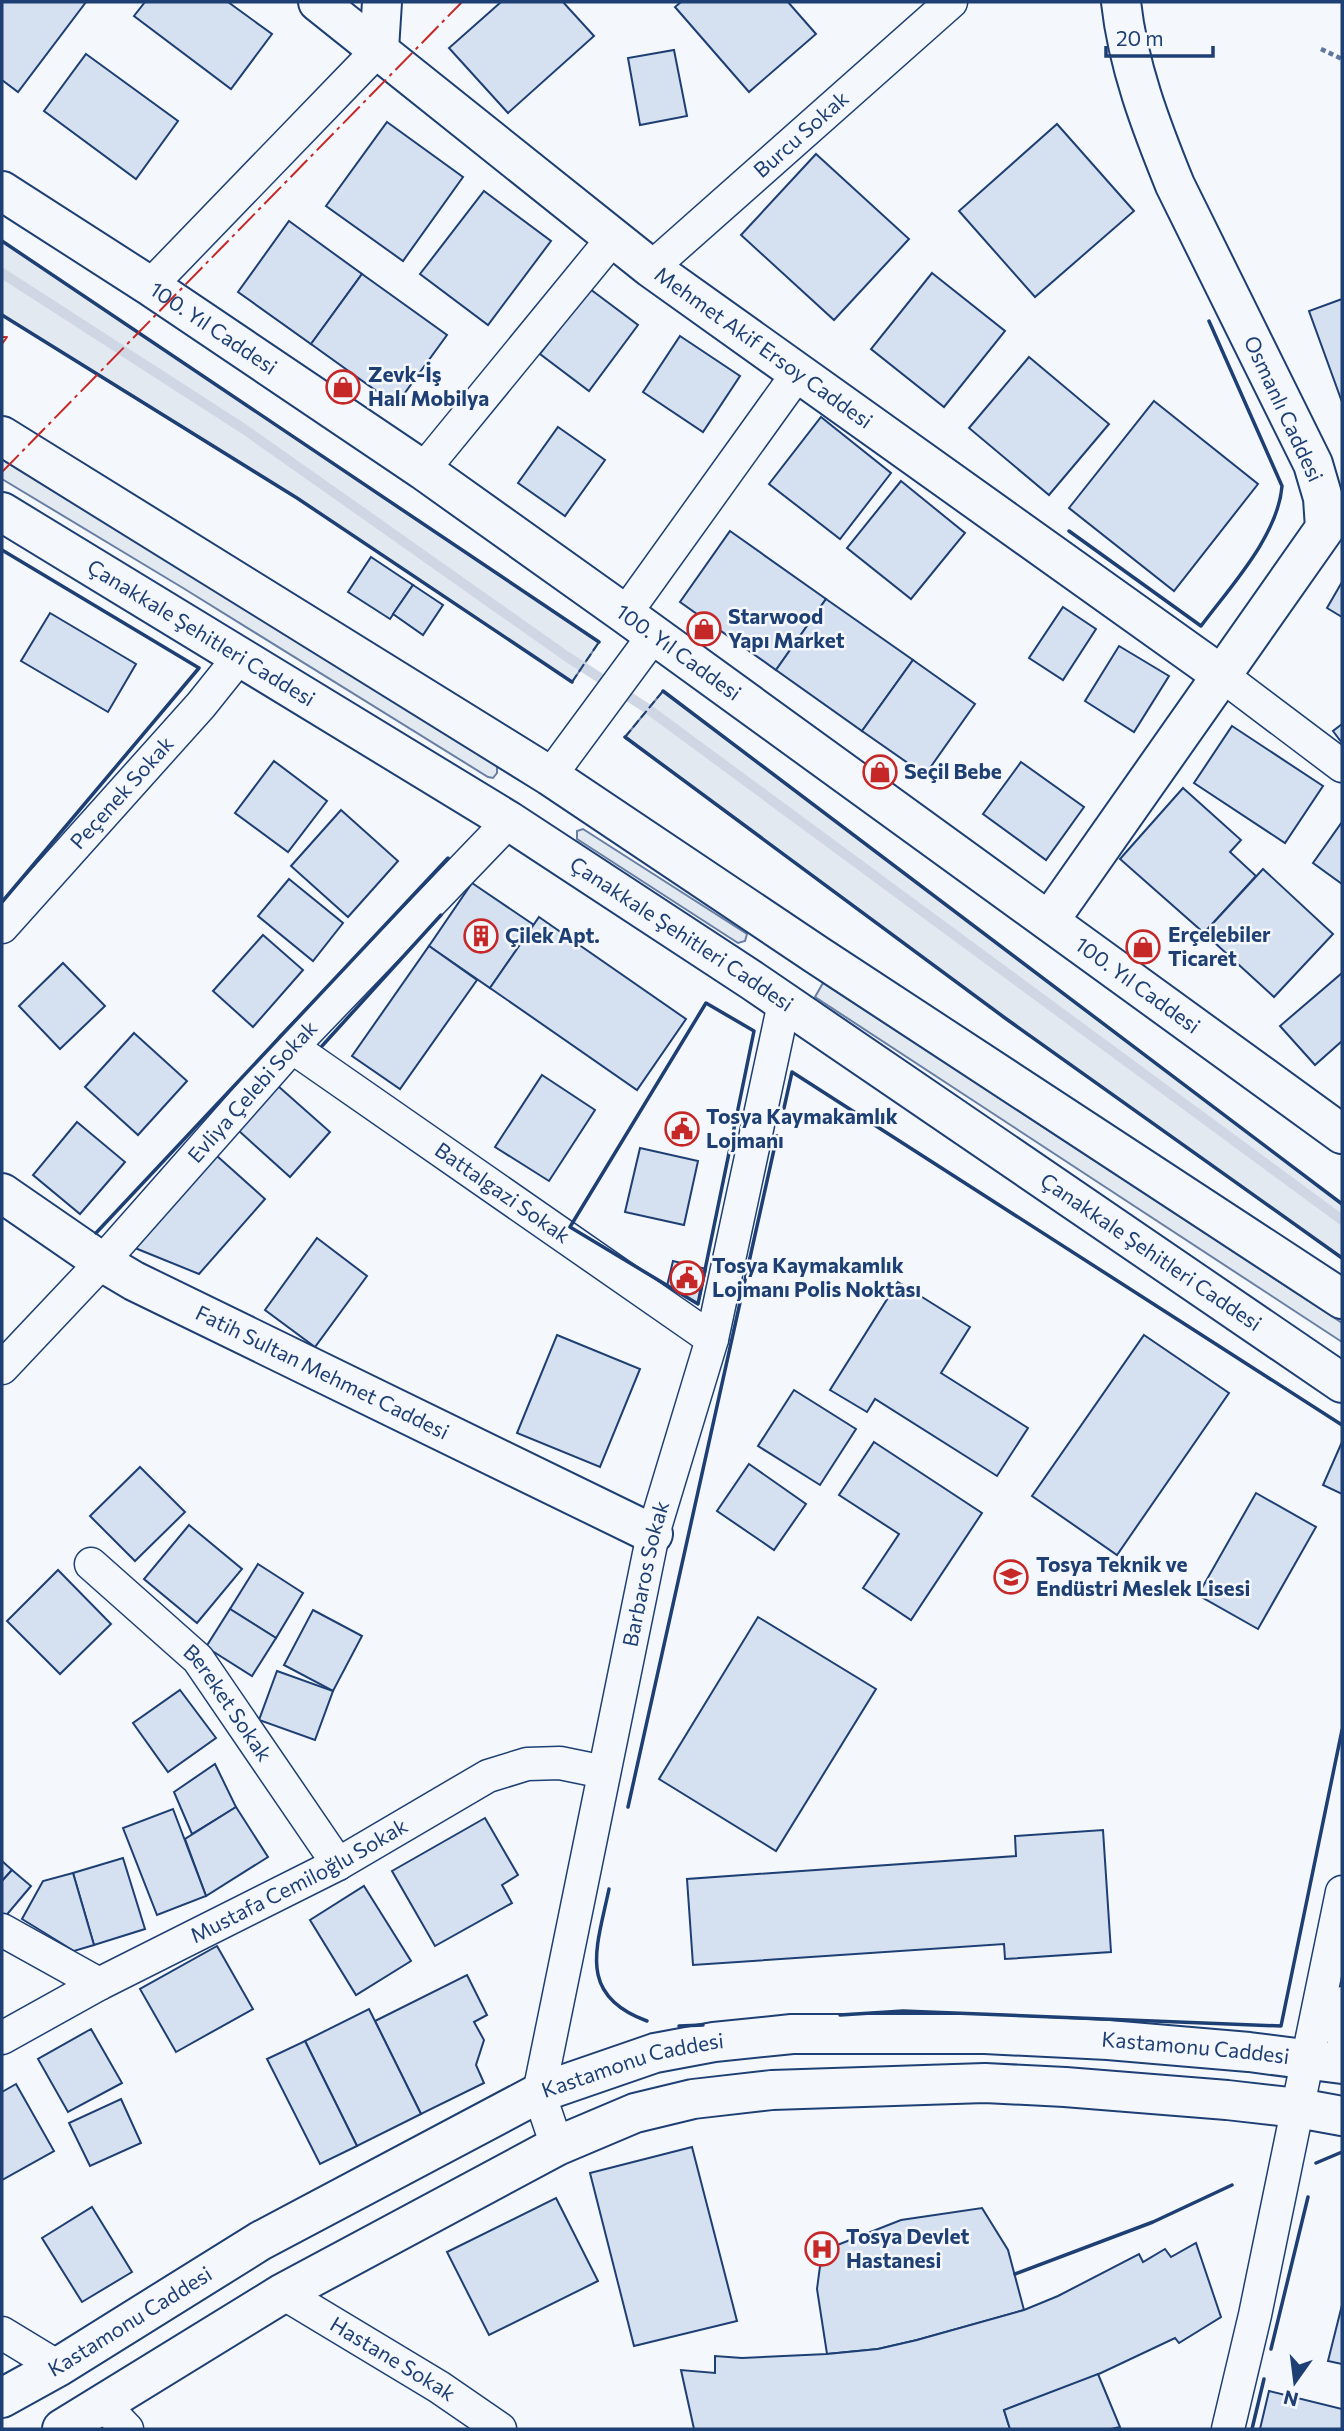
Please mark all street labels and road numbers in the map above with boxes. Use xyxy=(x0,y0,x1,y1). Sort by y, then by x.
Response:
street label: Burcu Sokak xyxy=(748,85,853,182)
street label: Mehmet Akif Ersoy Caddesi xyxy=(650,261,878,433)
street label: 100. Yıl Caddesi xyxy=(146,276,282,379)
street label: Osmanlı Caddesi xyxy=(1240,331,1329,485)
street label: Çanakkale Şehitleri Caddesi xyxy=(83,553,320,711)
street label: 100. Yıl Caddesi xyxy=(612,598,746,705)
street label: Peçenek Sokak xyxy=(64,731,178,853)
street label: Çanakkale Şehitleri Caddesi xyxy=(566,851,798,1016)
street label: 100. Yıl Caddesi xyxy=(1071,931,1205,1038)
street label: Evliya Çelebi Sokak xyxy=(182,1015,322,1167)
street label: Battalgazi Sokak xyxy=(431,1136,575,1248)
street label: Çanakkale Şehitleri Caddesi xyxy=(1036,1167,1267,1335)
street label: Fatih Sultan Mehmet Caddesi xyxy=(192,1299,453,1444)
street label: Barbaros Sokak xyxy=(616,1497,673,1649)
street label: Bereket Sokak xyxy=(179,1638,278,1765)
street label: Mustafa Cemiloğlu Sokak xyxy=(186,1812,411,1947)
street label: Kastamonu Caddesi xyxy=(1101,2026,1291,2068)
street label: Kastamonu Caddesi xyxy=(538,2027,725,2102)
street label: Kastamonu Caddesi xyxy=(43,2260,216,2381)
street label: Hastane Sokak xyxy=(326,2311,461,2406)

